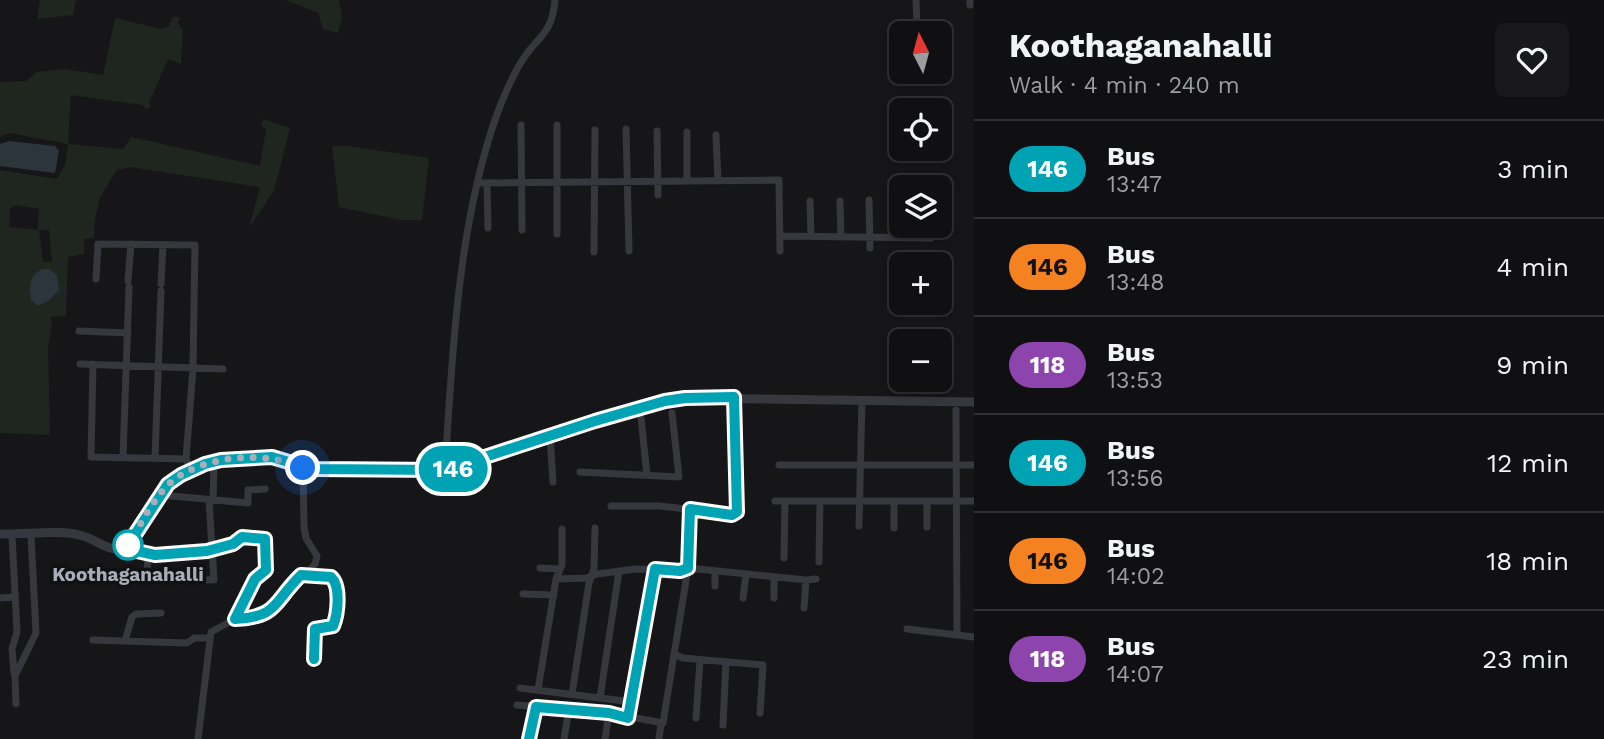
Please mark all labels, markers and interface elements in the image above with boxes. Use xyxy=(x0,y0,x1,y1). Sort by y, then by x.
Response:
north arrow xyxy=(889,21,952,84)
map controls xyxy=(889,21,952,392)
button: heart xyxy=(1495,23,1569,97)
text: Koothaganahalli xyxy=(1009,26,1272,65)
text: Walk · 4 min · 240 m xyxy=(1009,72,1240,99)
button: locate xyxy=(889,98,952,161)
text: Bus xyxy=(1107,141,1155,171)
text: 3 min xyxy=(1497,154,1569,184)
text: 146 xyxy=(1027,155,1068,183)
text: 13:47 xyxy=(1107,171,1162,198)
button: layers xyxy=(889,175,952,238)
text: Bus xyxy=(1107,239,1155,269)
button: + xyxy=(889,252,952,315)
text: 4 min xyxy=(1496,252,1569,282)
text: 146 xyxy=(1027,253,1068,281)
text: 13:48 xyxy=(1107,269,1164,296)
button: − xyxy=(889,329,952,392)
text: Bus xyxy=(1107,337,1155,367)
text: 9 min xyxy=(1496,350,1569,380)
text: 118 xyxy=(1030,351,1065,379)
text: 13:53 xyxy=(1107,367,1163,394)
text: Bus xyxy=(1107,435,1155,465)
line badge: 146 xyxy=(413,446,493,492)
text: 12 min xyxy=(1487,448,1569,478)
text: 146 xyxy=(1027,449,1068,477)
your location xyxy=(285,450,320,485)
text: 146 xyxy=(433,455,473,483)
text: 13:56 xyxy=(1107,465,1164,492)
marker: Koothaganahalli xyxy=(113,530,143,560)
text: Bus xyxy=(1107,533,1155,563)
text: 18 min xyxy=(1486,546,1569,576)
text: 146 xyxy=(1027,547,1068,575)
place label: Koothaganahalli xyxy=(52,563,204,586)
text: 14:02 xyxy=(1107,563,1165,590)
text: Bus xyxy=(1107,631,1155,661)
text: 23 min xyxy=(1482,644,1569,674)
text: 118 xyxy=(1030,645,1065,673)
text: 14:07 xyxy=(1107,661,1164,688)

